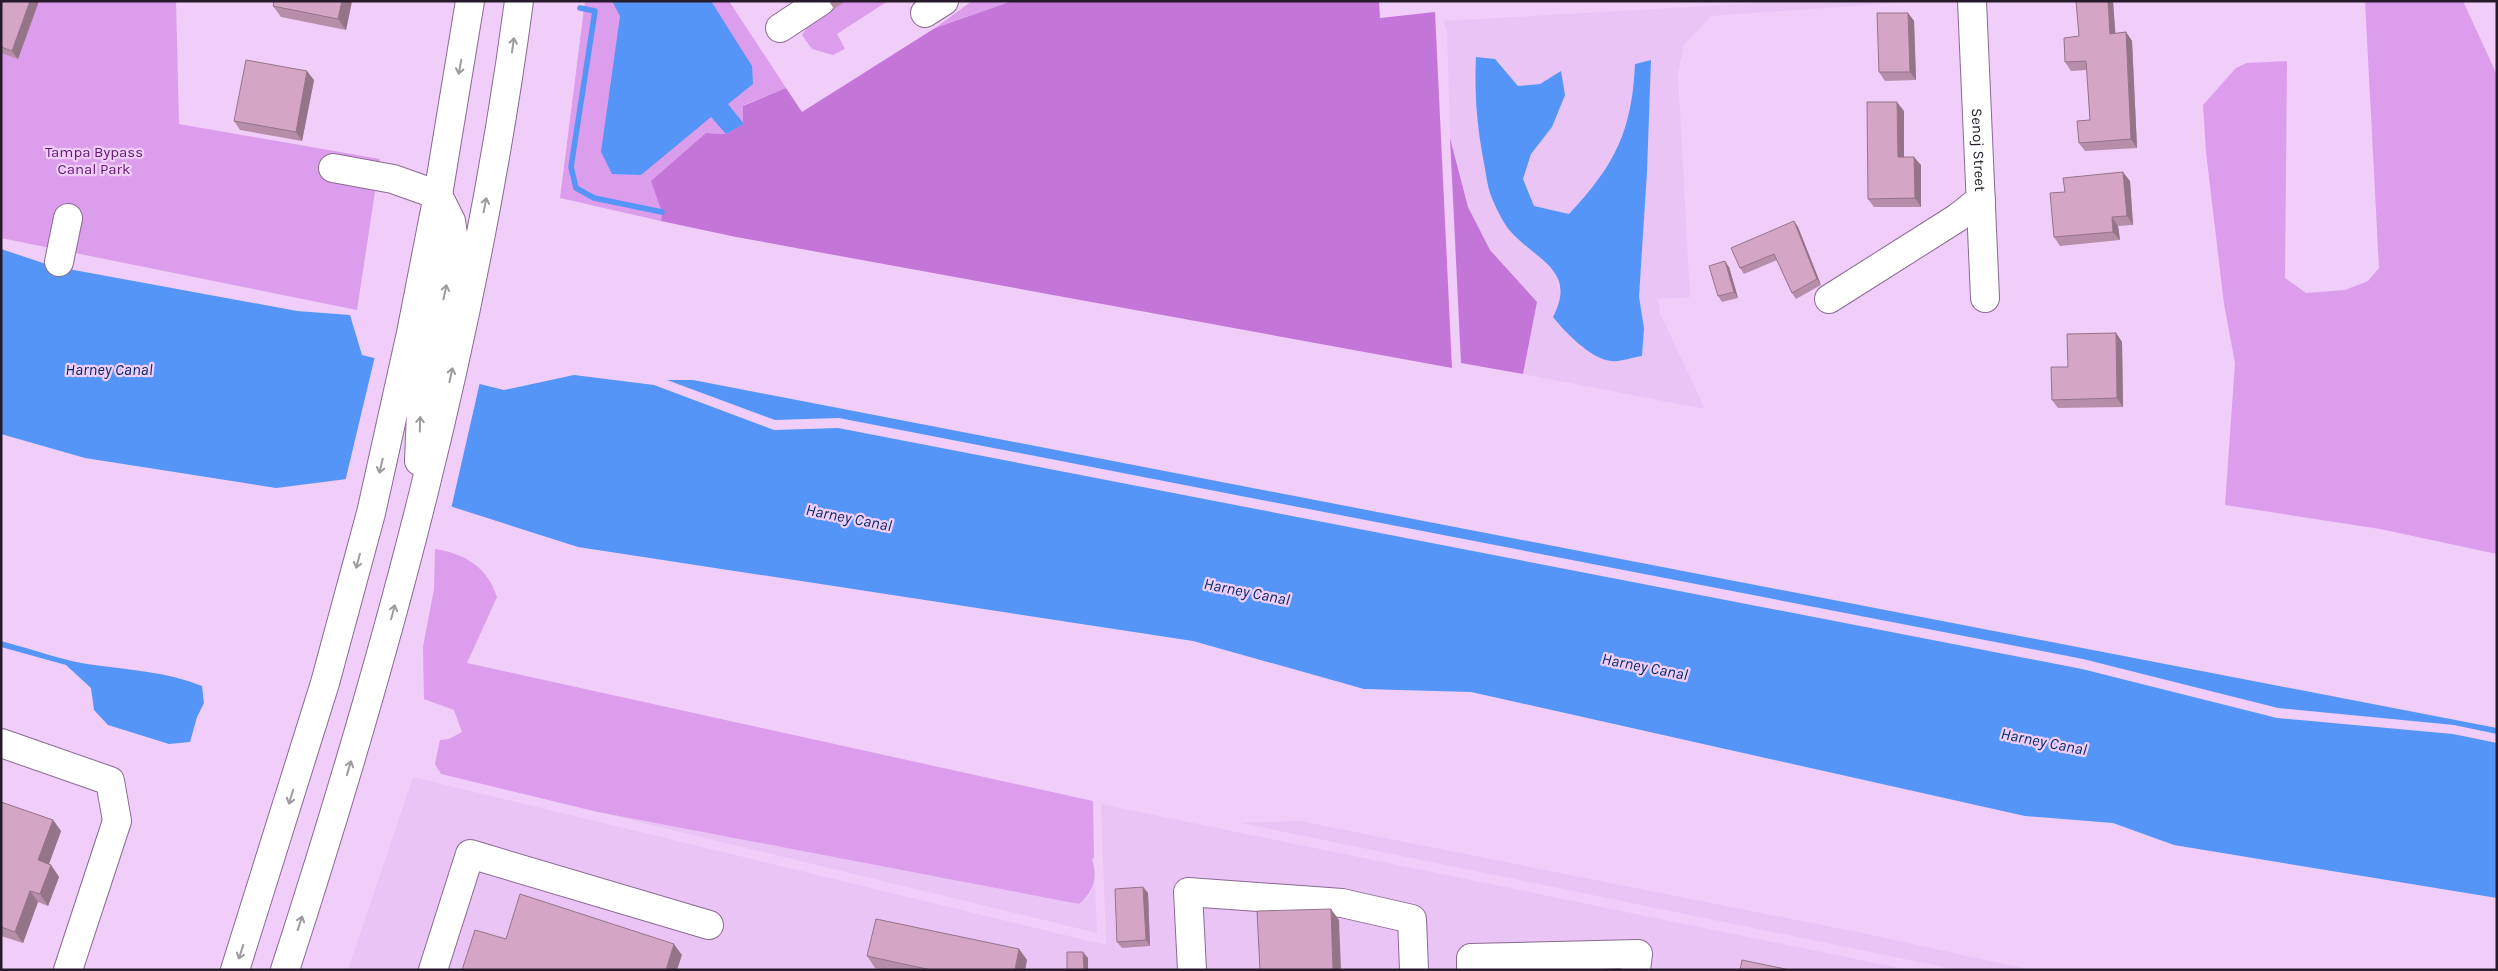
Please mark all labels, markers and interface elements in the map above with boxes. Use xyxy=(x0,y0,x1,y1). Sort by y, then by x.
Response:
one-way arrow xyxy=(508,37,518,53)
one-way arrow xyxy=(455,58,465,74)
street label: Senoj Street xyxy=(1968,108,1989,192)
park label: Tampa Bypass Canal Park xyxy=(45,143,143,178)
one-way arrow xyxy=(481,198,491,214)
one-way arrow xyxy=(441,284,451,300)
water label: Harney Canal xyxy=(65,360,153,379)
one-way arrow xyxy=(447,368,456,384)
one-way arrow xyxy=(416,416,425,432)
one-way arrow xyxy=(376,457,385,473)
water label: Harney Canal xyxy=(804,500,894,535)
one-way arrow xyxy=(353,552,362,568)
water label: Harney Canal xyxy=(1202,574,1292,609)
one-way arrow xyxy=(389,604,398,620)
water label: Harney Canal xyxy=(1600,649,1690,684)
water label: Harney Canal xyxy=(1999,724,2089,759)
one-way arrow xyxy=(344,761,354,777)
one-way arrow xyxy=(285,789,295,805)
one-way arrow xyxy=(296,916,306,932)
one-way arrow xyxy=(236,943,245,959)

